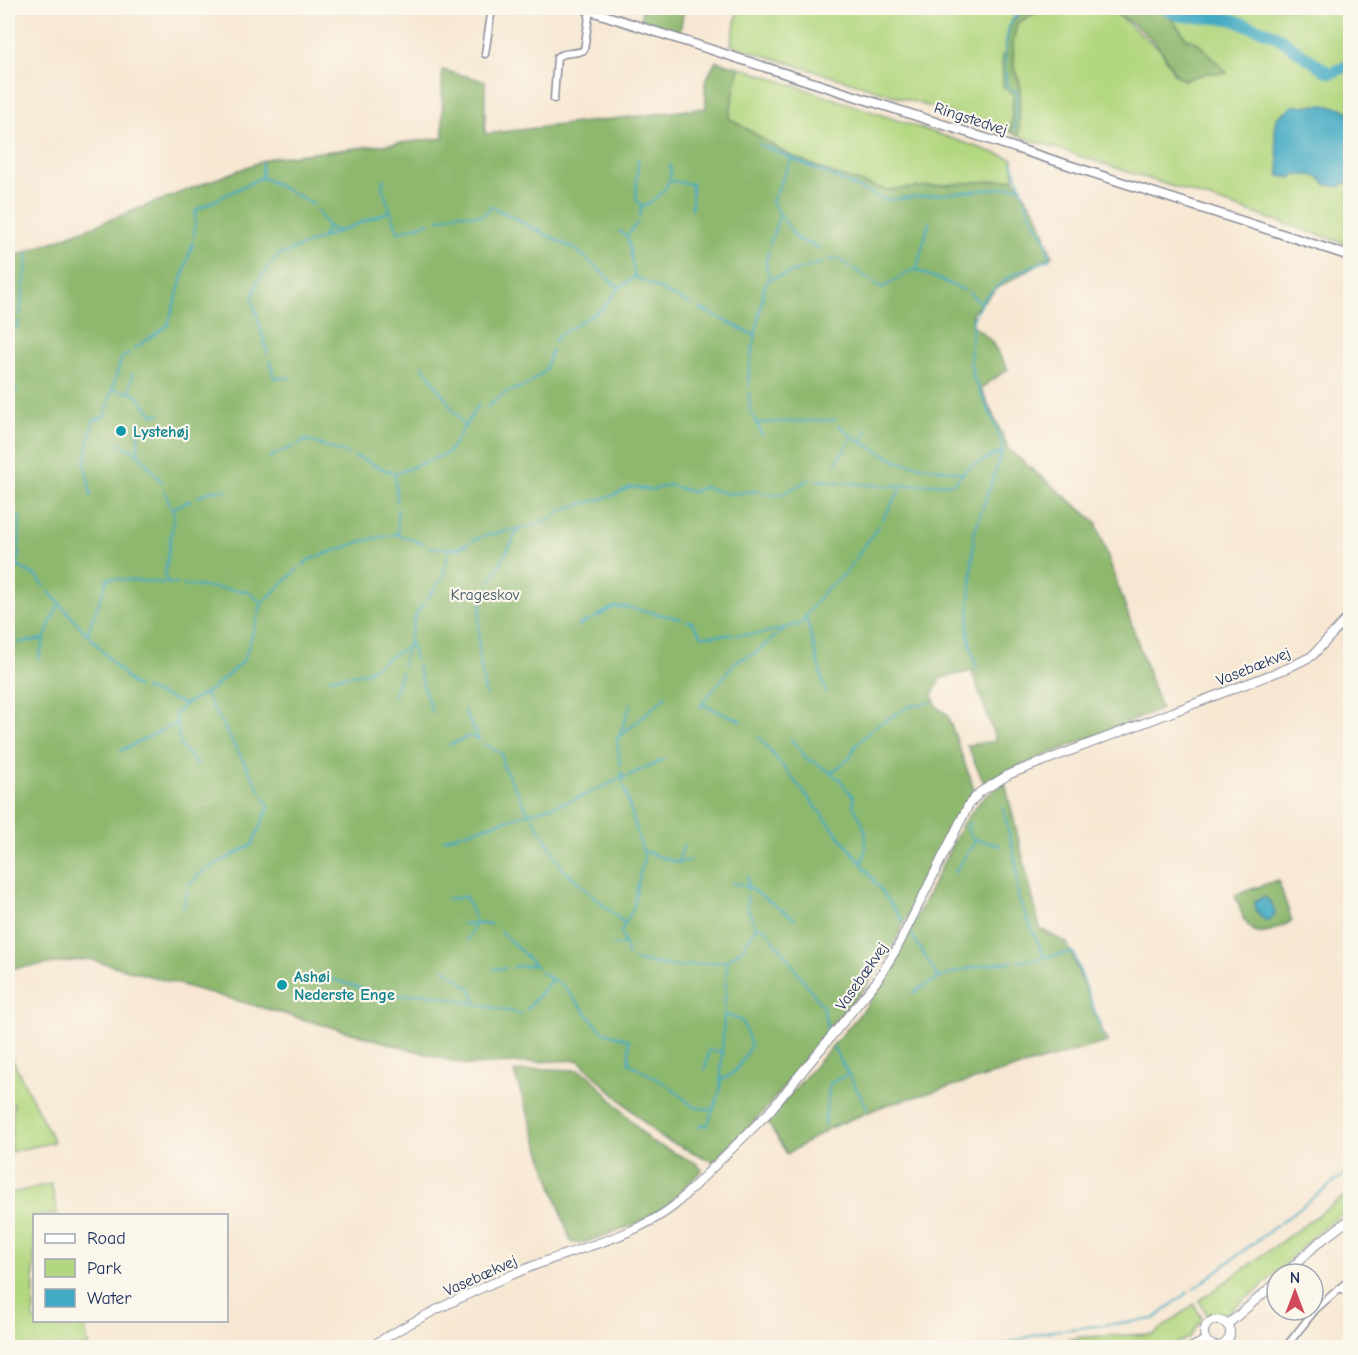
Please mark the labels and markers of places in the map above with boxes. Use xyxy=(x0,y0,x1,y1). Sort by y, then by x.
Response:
place label: Lystehøj xyxy=(133,423,189,441)
marker: Lystehøj xyxy=(114,424,128,438)
place label: Ashøi Nederste Enge xyxy=(294,968,395,1004)
marker: Ashøi Nederste Enge xyxy=(275,978,289,992)

